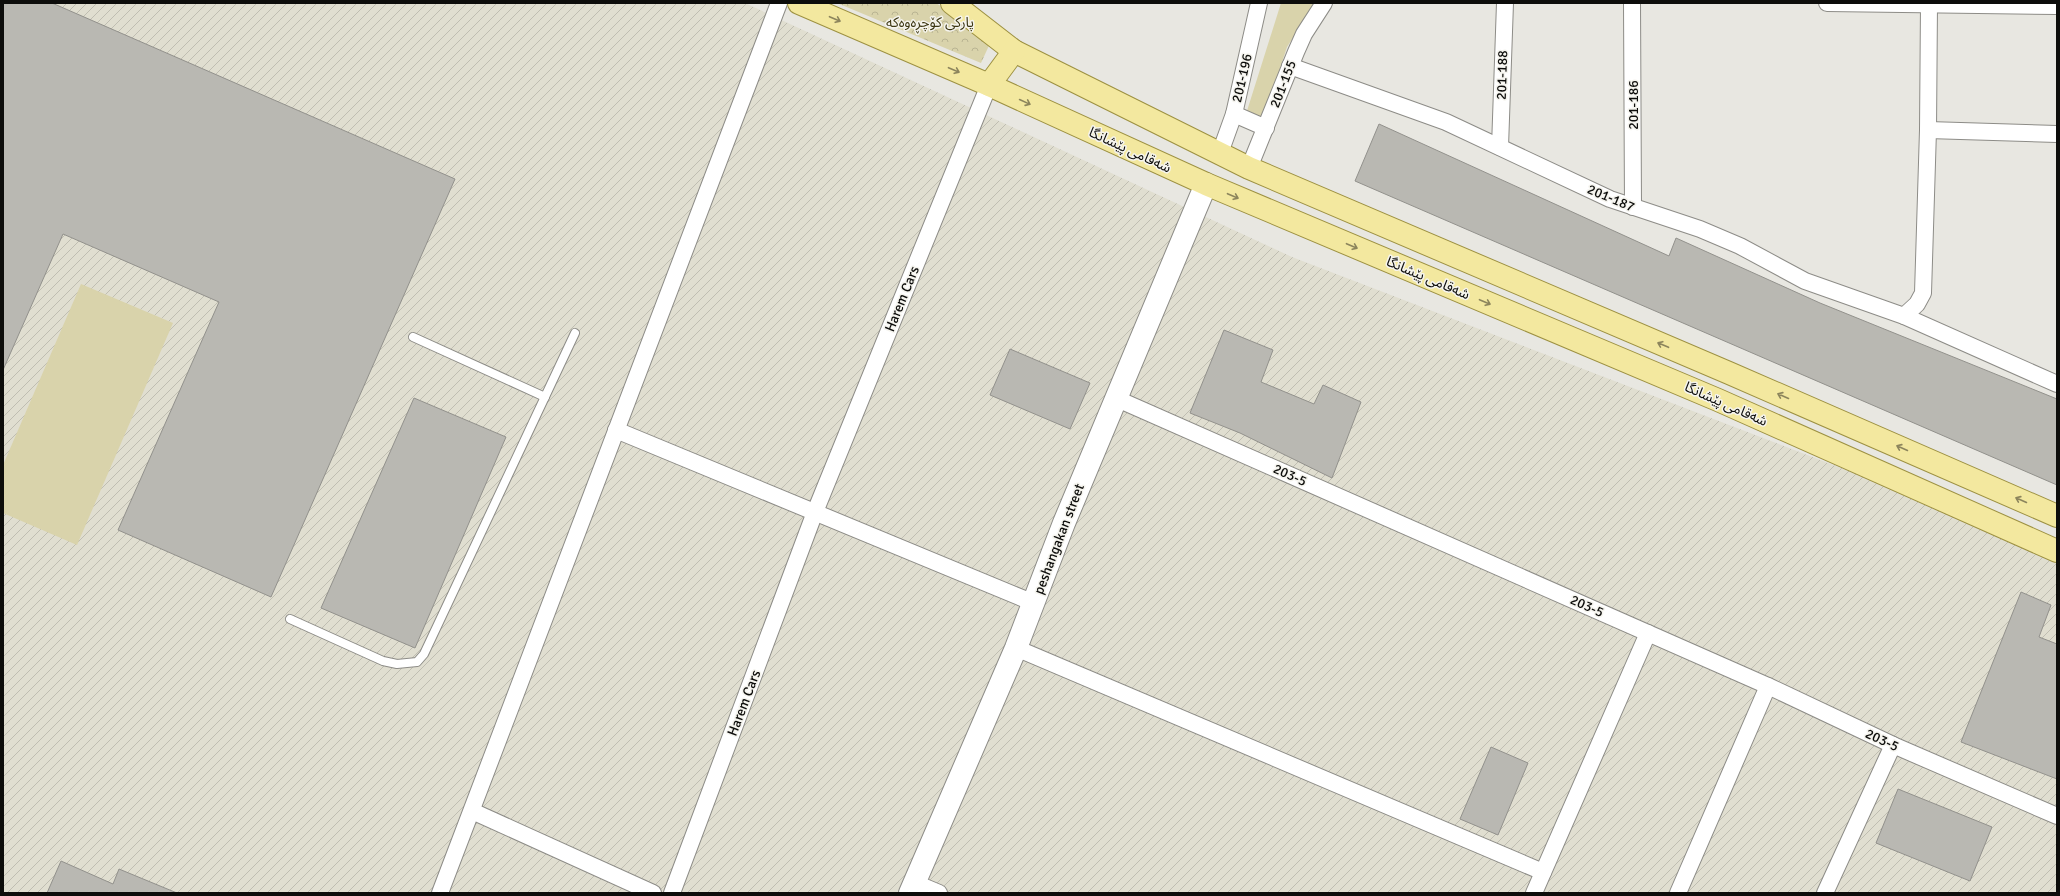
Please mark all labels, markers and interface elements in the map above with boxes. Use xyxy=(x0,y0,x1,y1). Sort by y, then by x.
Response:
park label: پارکی کۆچڕەوەکە xyxy=(886,14,974,34)
one-way arrow xyxy=(829,15,841,23)
street label: 201-188 xyxy=(1493,50,1511,100)
street label: 201-196 xyxy=(1228,52,1256,104)
street label: 201-155 xyxy=(1266,58,1300,110)
one-way arrow xyxy=(948,67,960,74)
street label: 201-186 xyxy=(1625,80,1642,130)
one-way arrow xyxy=(1019,99,1031,106)
street label: شەقامی پێشانگا xyxy=(1086,123,1174,178)
street label: 201-187 xyxy=(1585,180,1637,216)
one-way arrow xyxy=(1226,192,1238,200)
one-way arrow xyxy=(1346,243,1358,250)
street label: شەقامی پێشانگا xyxy=(1383,253,1472,304)
street label: Harem Cars xyxy=(881,264,923,334)
one-way arrow xyxy=(1479,299,1491,306)
one-way arrow xyxy=(1658,341,1670,348)
street label: شەقامی پێشانگا xyxy=(1681,378,1770,431)
one-way arrow xyxy=(1777,392,1789,400)
one-way arrow xyxy=(1896,444,1908,451)
street label: 203-5 xyxy=(1270,460,1310,490)
street label: peshangakan street xyxy=(1030,481,1088,597)
one-way arrow xyxy=(2016,496,2028,503)
street label: 203-5 xyxy=(1567,591,1607,621)
street label: Harem Cars xyxy=(724,668,764,738)
street label: 203-5 xyxy=(1862,725,1902,755)

